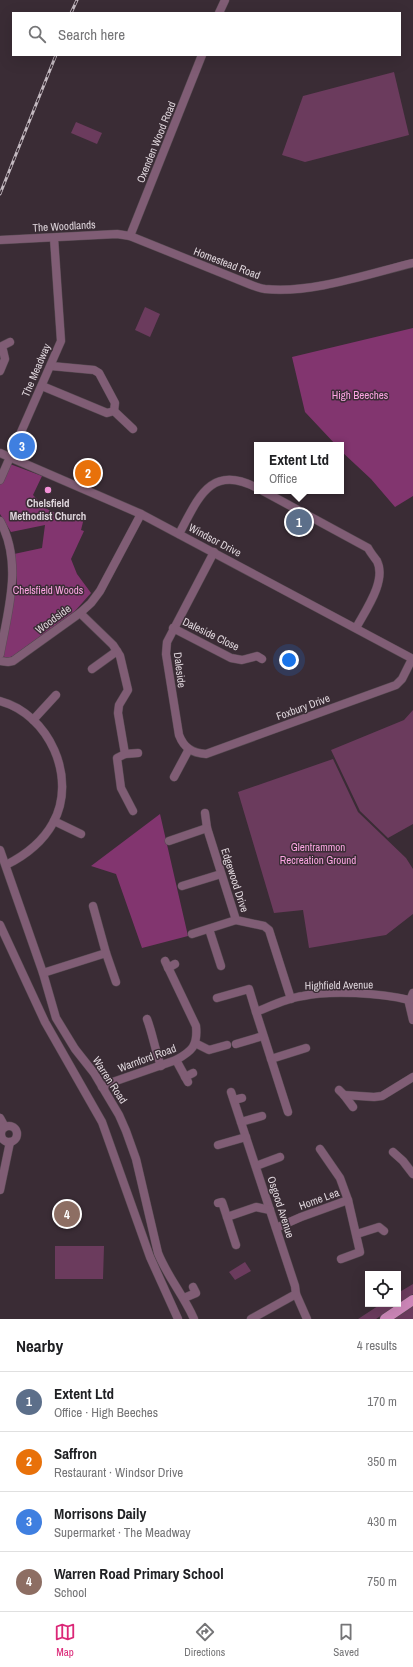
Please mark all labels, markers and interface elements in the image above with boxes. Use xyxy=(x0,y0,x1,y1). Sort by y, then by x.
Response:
search box xyxy=(12,12,401,56)
icon: search xyxy=(26,23,48,45)
text: Search here xyxy=(58,24,125,45)
street label: Oxenden Wood Road xyxy=(133,99,179,185)
street label: The Woodlands xyxy=(32,217,96,235)
street label: Homestead Road xyxy=(192,244,262,282)
street label: The Meadway xyxy=(18,341,54,399)
park label: High Beeches xyxy=(332,388,389,402)
pin: 3 xyxy=(9,431,35,461)
popup xyxy=(254,442,344,494)
text: Extent Ltd xyxy=(269,449,329,470)
pin: 2 xyxy=(75,458,101,488)
text: Office xyxy=(269,470,297,487)
marker: Chelsfield Methodist Church xyxy=(43,485,53,495)
place label: Chelsfield Methodist Church xyxy=(10,496,86,523)
pin: 1 xyxy=(286,507,312,537)
street label: Windsor Drive xyxy=(186,520,244,560)
park label: Chelsfield Woods xyxy=(13,583,84,597)
street label: Woodside xyxy=(33,601,73,637)
street label: Daleside Close xyxy=(180,614,242,654)
your location xyxy=(279,650,299,670)
street label: Daleside xyxy=(171,651,189,689)
street label: Foxbury Drive xyxy=(274,691,332,723)
park label: Glentrammon Recreation Ground xyxy=(280,840,356,867)
street label: Edgewood Drive xyxy=(218,846,252,914)
street label: Highfield Avenue xyxy=(305,977,373,993)
street label: Warnford Road xyxy=(116,1041,178,1075)
street label: Warren Road xyxy=(90,1054,130,1106)
street label: Osgood Avenue xyxy=(264,1174,298,1240)
street label: Home Lea xyxy=(297,1185,341,1213)
pin: 4 xyxy=(54,1199,80,1229)
map controls xyxy=(365,1271,401,1307)
button: locate xyxy=(365,1271,401,1307)
text: Nearby xyxy=(16,1334,63,1357)
text: 4 results xyxy=(357,1337,397,1354)
text: Extent Ltd xyxy=(54,1383,114,1404)
text: 1 xyxy=(26,1393,32,1410)
text: 170 m xyxy=(367,1393,397,1410)
text: Office · High Beeches xyxy=(54,1404,158,1421)
text: Saffron xyxy=(54,1443,97,1464)
text: 2 xyxy=(26,1453,32,1470)
text: 350 m xyxy=(367,1453,397,1470)
text: Restaurant · Windsor Drive xyxy=(54,1464,183,1481)
text: Morrisons Daily xyxy=(54,1503,146,1524)
text: 3 xyxy=(26,1513,32,1530)
text: 430 m xyxy=(367,1513,397,1530)
text: Supermarket · The Meadway xyxy=(54,1524,191,1541)
text: Warren Road Primary School xyxy=(54,1563,224,1584)
text: 4 xyxy=(26,1573,32,1590)
text: 750 m xyxy=(367,1573,397,1590)
text: School xyxy=(54,1584,87,1601)
tab: Map xyxy=(54,1621,76,1659)
tab: Directions xyxy=(184,1621,225,1659)
tab: Saved xyxy=(333,1621,359,1659)

